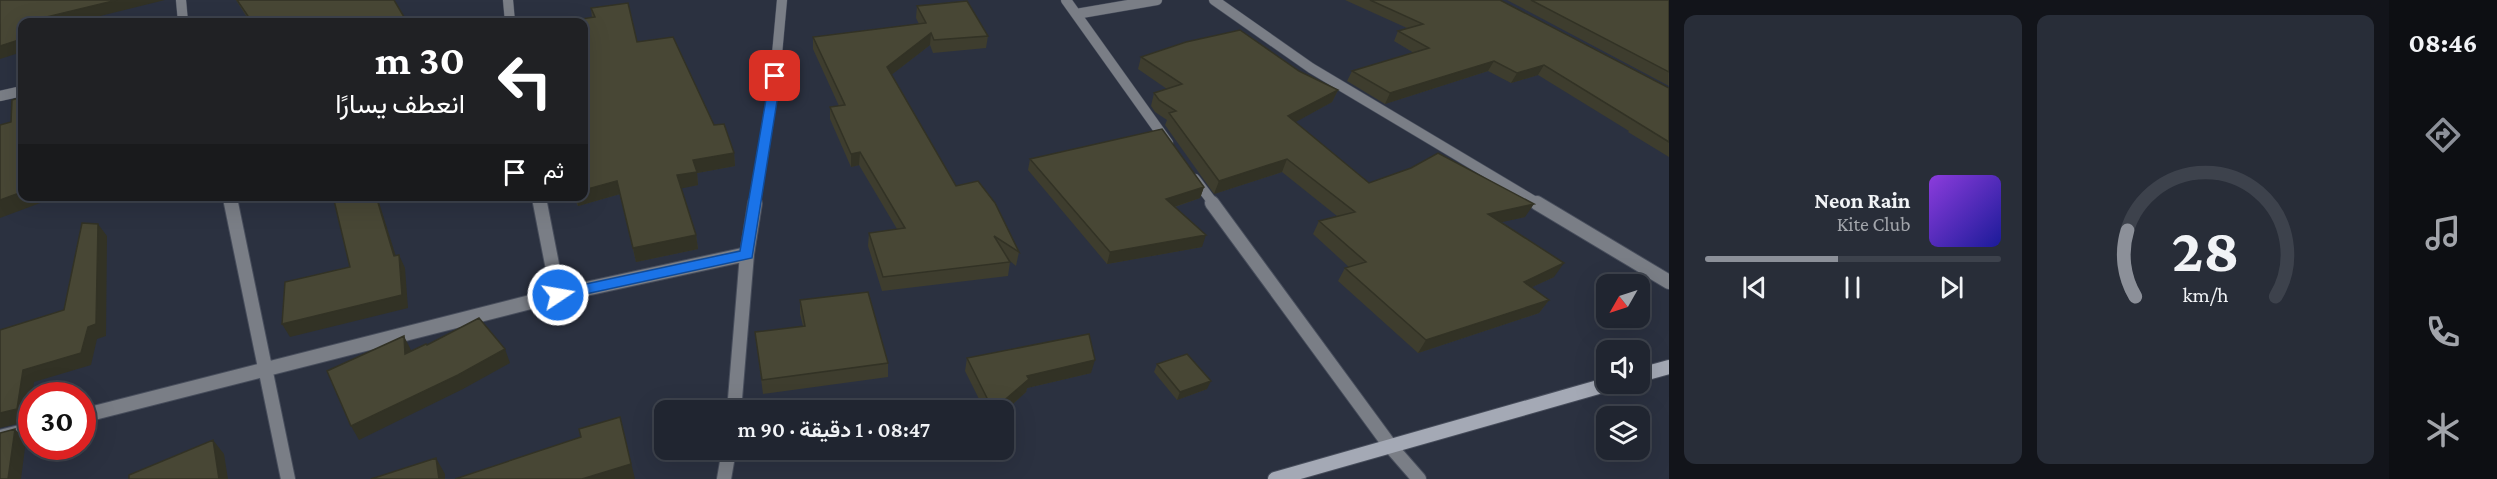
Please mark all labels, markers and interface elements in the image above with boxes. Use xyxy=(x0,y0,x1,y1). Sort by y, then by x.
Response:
text: 08:46 xyxy=(2409,28,2477,58)
text: 30 m xyxy=(375,36,465,83)
icon: left xyxy=(486,42,564,120)
pin xyxy=(749,50,800,101)
icon: arrive xyxy=(758,59,791,92)
text: انعطف يسارًا xyxy=(335,89,465,119)
icon: directions xyxy=(2422,114,2464,156)
icon: arrive xyxy=(498,156,531,189)
text: ثم xyxy=(543,158,564,183)
text: Neon Rain xyxy=(1814,188,1911,213)
icon: music xyxy=(2422,212,2464,254)
text: Kite Club xyxy=(1837,213,1911,235)
text: 28 xyxy=(2171,215,2239,284)
position arrow xyxy=(526,263,590,327)
icon: previous xyxy=(1738,271,1771,304)
icon: pause xyxy=(1836,271,1869,304)
icon: next xyxy=(1935,271,1968,304)
north arrow xyxy=(1596,274,1650,328)
map controls xyxy=(1596,274,1650,460)
text: km/h xyxy=(2182,283,2229,307)
icon: phone xyxy=(2422,311,2464,353)
button: sound xyxy=(1596,340,1650,394)
speed limit sign: 30 xyxy=(18,382,96,460)
button: layers xyxy=(1596,406,1650,460)
icon: climate xyxy=(2422,409,2464,451)
text: 08:47 · 1 دقيقة · 90 m xyxy=(738,417,930,442)

